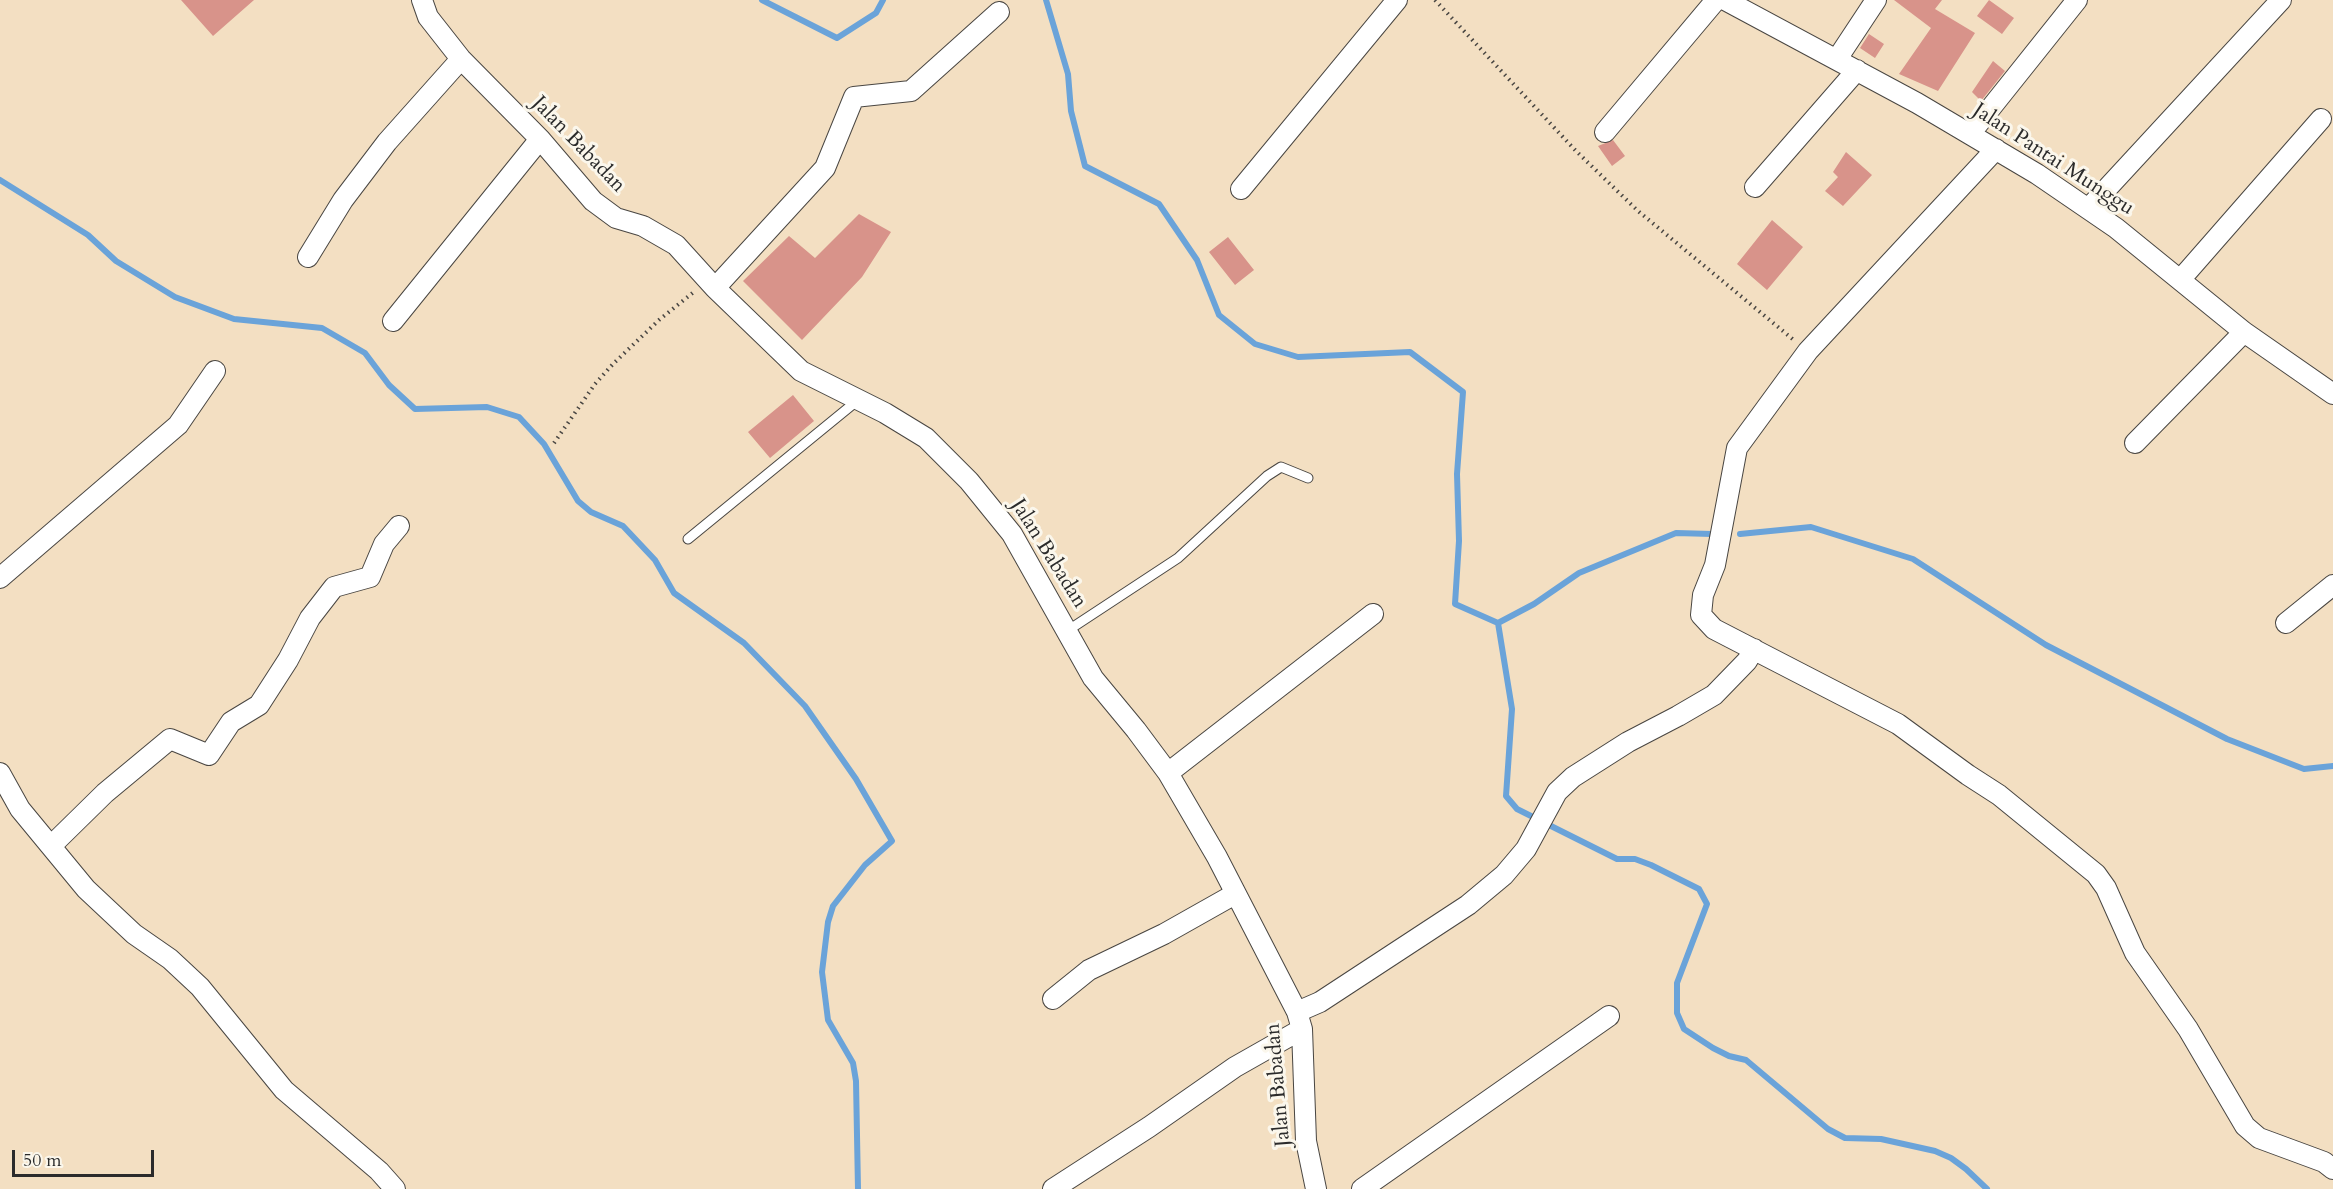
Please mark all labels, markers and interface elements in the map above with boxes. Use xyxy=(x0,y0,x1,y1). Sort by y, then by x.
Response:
street label: Jalan Babadan xyxy=(526,92,630,198)
street label: Jalan Pantai Munggu xyxy=(1968,98,2138,222)
street label: Jalan Babadan xyxy=(1004,495,1092,613)
street label: Jalan Babadan xyxy=(1261,1022,1297,1148)
scale bar xyxy=(15,1138,158,1176)
text: 50 m xyxy=(23,1148,62,1173)

